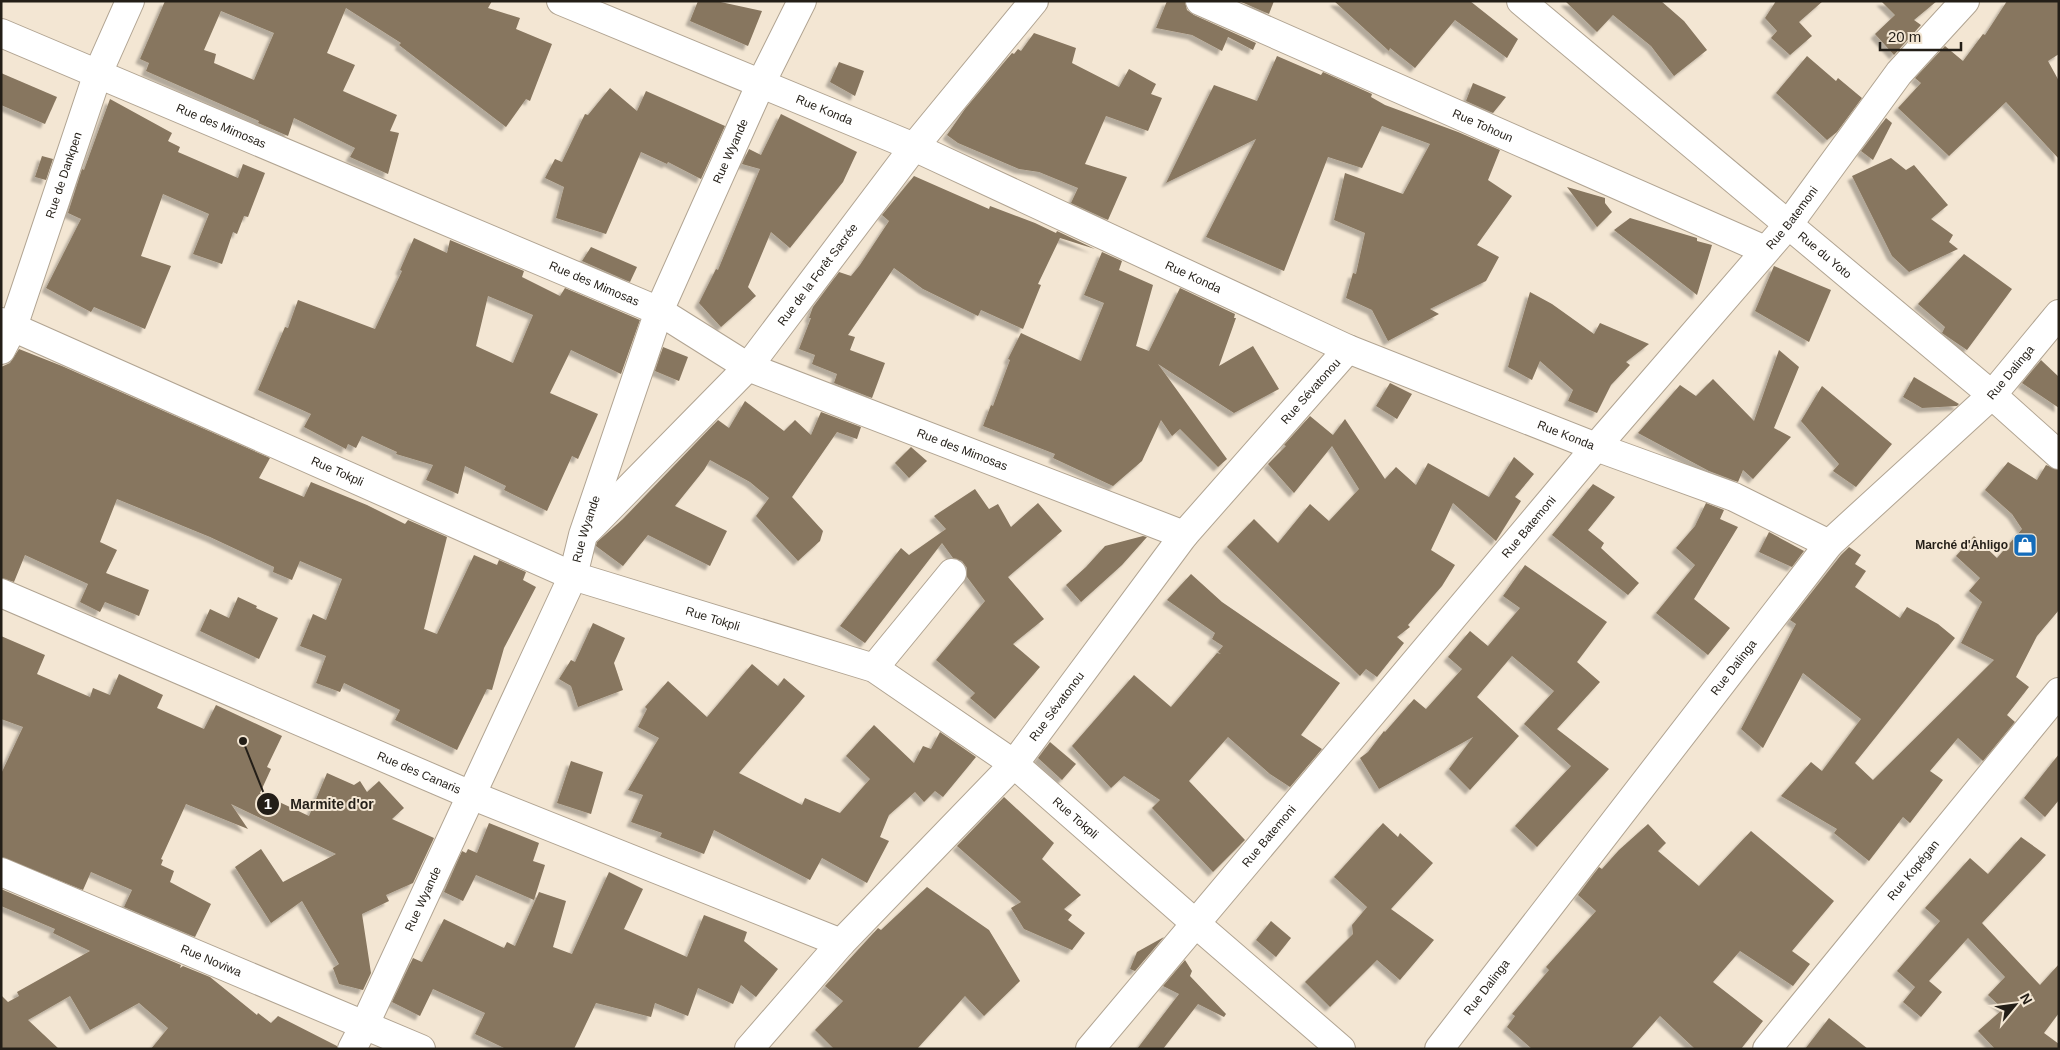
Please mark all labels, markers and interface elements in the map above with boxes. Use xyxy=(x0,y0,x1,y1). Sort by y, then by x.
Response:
scale bar xyxy=(1880,20,1961,52)
text: 20 m xyxy=(1888,28,1921,45)
street label: Rue Konda xyxy=(794,92,855,128)
street label: Rue des Mimosas xyxy=(174,101,268,151)
street label: Rue Tohoun xyxy=(1450,106,1515,145)
street label: Rue Wyande xyxy=(710,116,751,186)
street label: Rue de Dankpen xyxy=(43,130,85,220)
street label: Rue Batemoni xyxy=(1763,184,1821,252)
street label: Rue de la Forêt Sacrée xyxy=(775,221,861,329)
street label: Rue du Yoto xyxy=(1795,229,1855,282)
street label: Rue des Mimosas xyxy=(547,258,641,309)
street label: Rue Konda xyxy=(1163,258,1224,296)
street label: Rue Dalinga xyxy=(1984,342,2037,403)
street label: Rue Sévatonou xyxy=(1278,356,1343,427)
street label: Rue Konda xyxy=(1535,418,1597,453)
street label: Rue des Mimosas xyxy=(915,426,1010,473)
street label: Rue Tokpli xyxy=(309,454,366,489)
street label: Rue Wyande xyxy=(570,493,603,564)
street label: Rue Batemoni xyxy=(1499,493,1559,561)
shop icon: Marché d'Ahligo xyxy=(2012,532,2038,558)
place label: Marché d'Ahligo xyxy=(1915,538,2008,552)
street label: Rue Tokpli xyxy=(684,604,742,634)
street label: Rue Dalinga xyxy=(1708,637,1760,698)
street label: Rue Sévatonou xyxy=(1026,669,1087,744)
street label: Rue des Canaris xyxy=(375,749,463,797)
callout: Marmite d'or xyxy=(256,789,384,818)
street label: Rue Tokpli xyxy=(1050,794,1101,842)
text: 1 xyxy=(264,795,272,812)
text: Marmite d'or xyxy=(290,796,374,812)
street label: Rue Batemoni xyxy=(1239,803,1299,870)
street label: Rue Kopégan xyxy=(1885,837,1942,903)
street label: Rue Wyande xyxy=(402,864,444,933)
street label: Rue Noviwa xyxy=(179,942,244,980)
street label: Rue Dalinga xyxy=(1461,957,1513,1018)
north arrow xyxy=(1990,980,2040,1030)
text: N xyxy=(2017,990,2036,1007)

